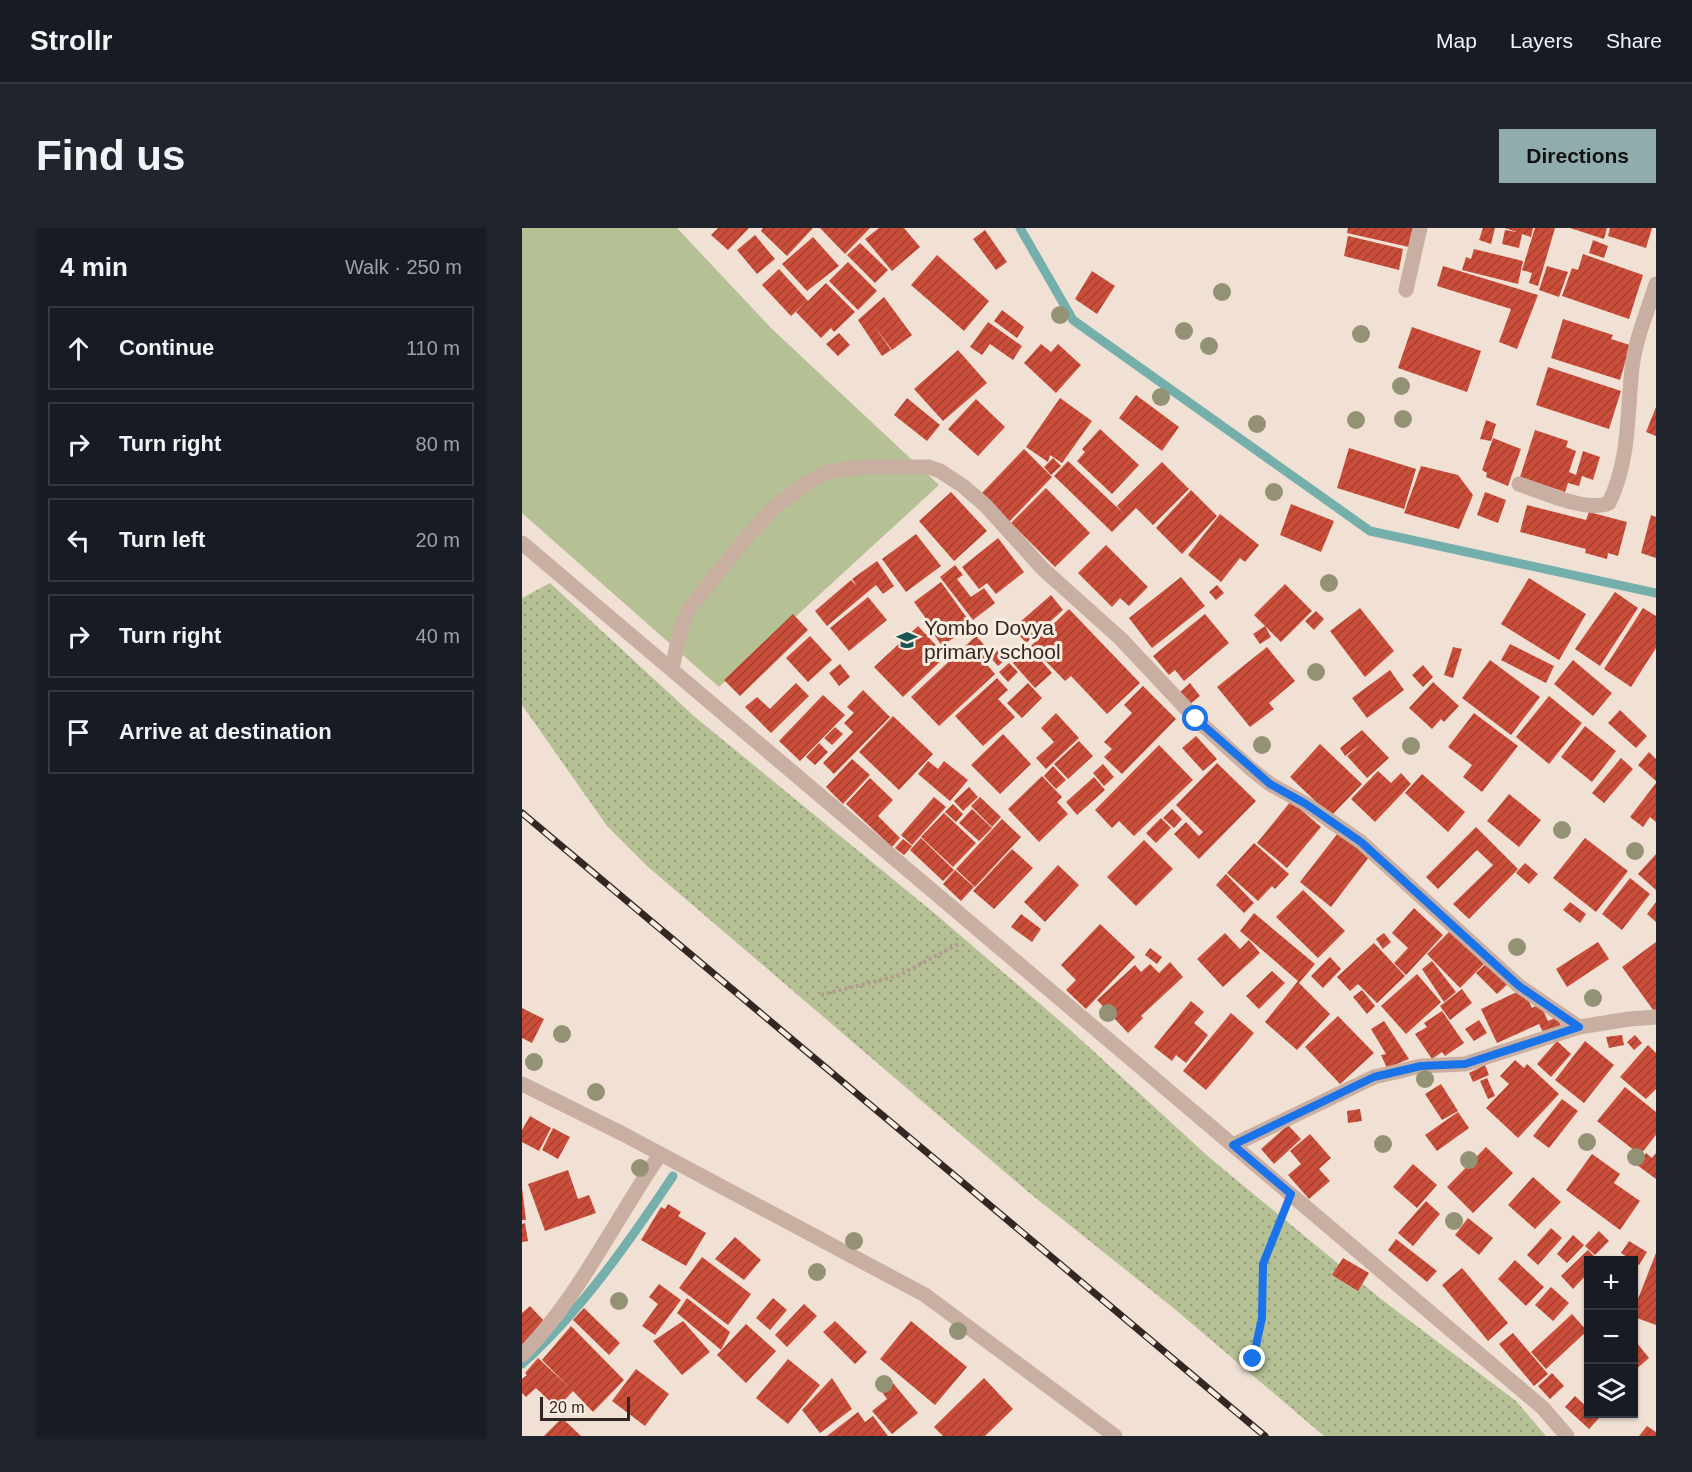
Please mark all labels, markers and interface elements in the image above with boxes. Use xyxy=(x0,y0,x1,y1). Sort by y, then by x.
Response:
text: Strollr xyxy=(30,25,112,56)
text: Map xyxy=(1436,29,1477,52)
text: Layers xyxy=(1510,29,1573,52)
text: Share xyxy=(1606,29,1662,52)
button: Directions xyxy=(1499,129,1656,183)
text: Find us xyxy=(36,132,185,179)
text: 4 min xyxy=(60,252,128,282)
text: Walk · 250 m xyxy=(345,256,462,278)
icon: ahead xyxy=(62,332,95,365)
text: Continue xyxy=(119,335,214,360)
text: 110 m xyxy=(406,337,460,359)
icon: right xyxy=(62,428,95,461)
text: Turn right xyxy=(119,431,221,456)
text: 80 m xyxy=(416,433,460,455)
icon: left xyxy=(62,524,95,557)
text: Turn left xyxy=(119,527,205,552)
text: 20 m xyxy=(416,529,460,551)
place label: Yombo Dovya primary school xyxy=(924,616,1061,663)
icon: right xyxy=(62,620,95,653)
text: Turn right xyxy=(119,623,221,648)
text: 40 m xyxy=(416,625,460,647)
school or university icon: Yombo Dovya primary school xyxy=(895,628,919,652)
route start xyxy=(1182,705,1208,731)
icon: arrive xyxy=(62,716,95,749)
text: Arrive at destination xyxy=(119,719,332,744)
map controls xyxy=(1584,1256,1638,1418)
button: + xyxy=(1584,1256,1638,1310)
button: − xyxy=(1584,1310,1638,1364)
route end xyxy=(1239,1345,1265,1371)
button: layers xyxy=(1584,1364,1638,1418)
scale bar xyxy=(540,1394,630,1422)
text: 20 m xyxy=(549,1399,585,1416)

